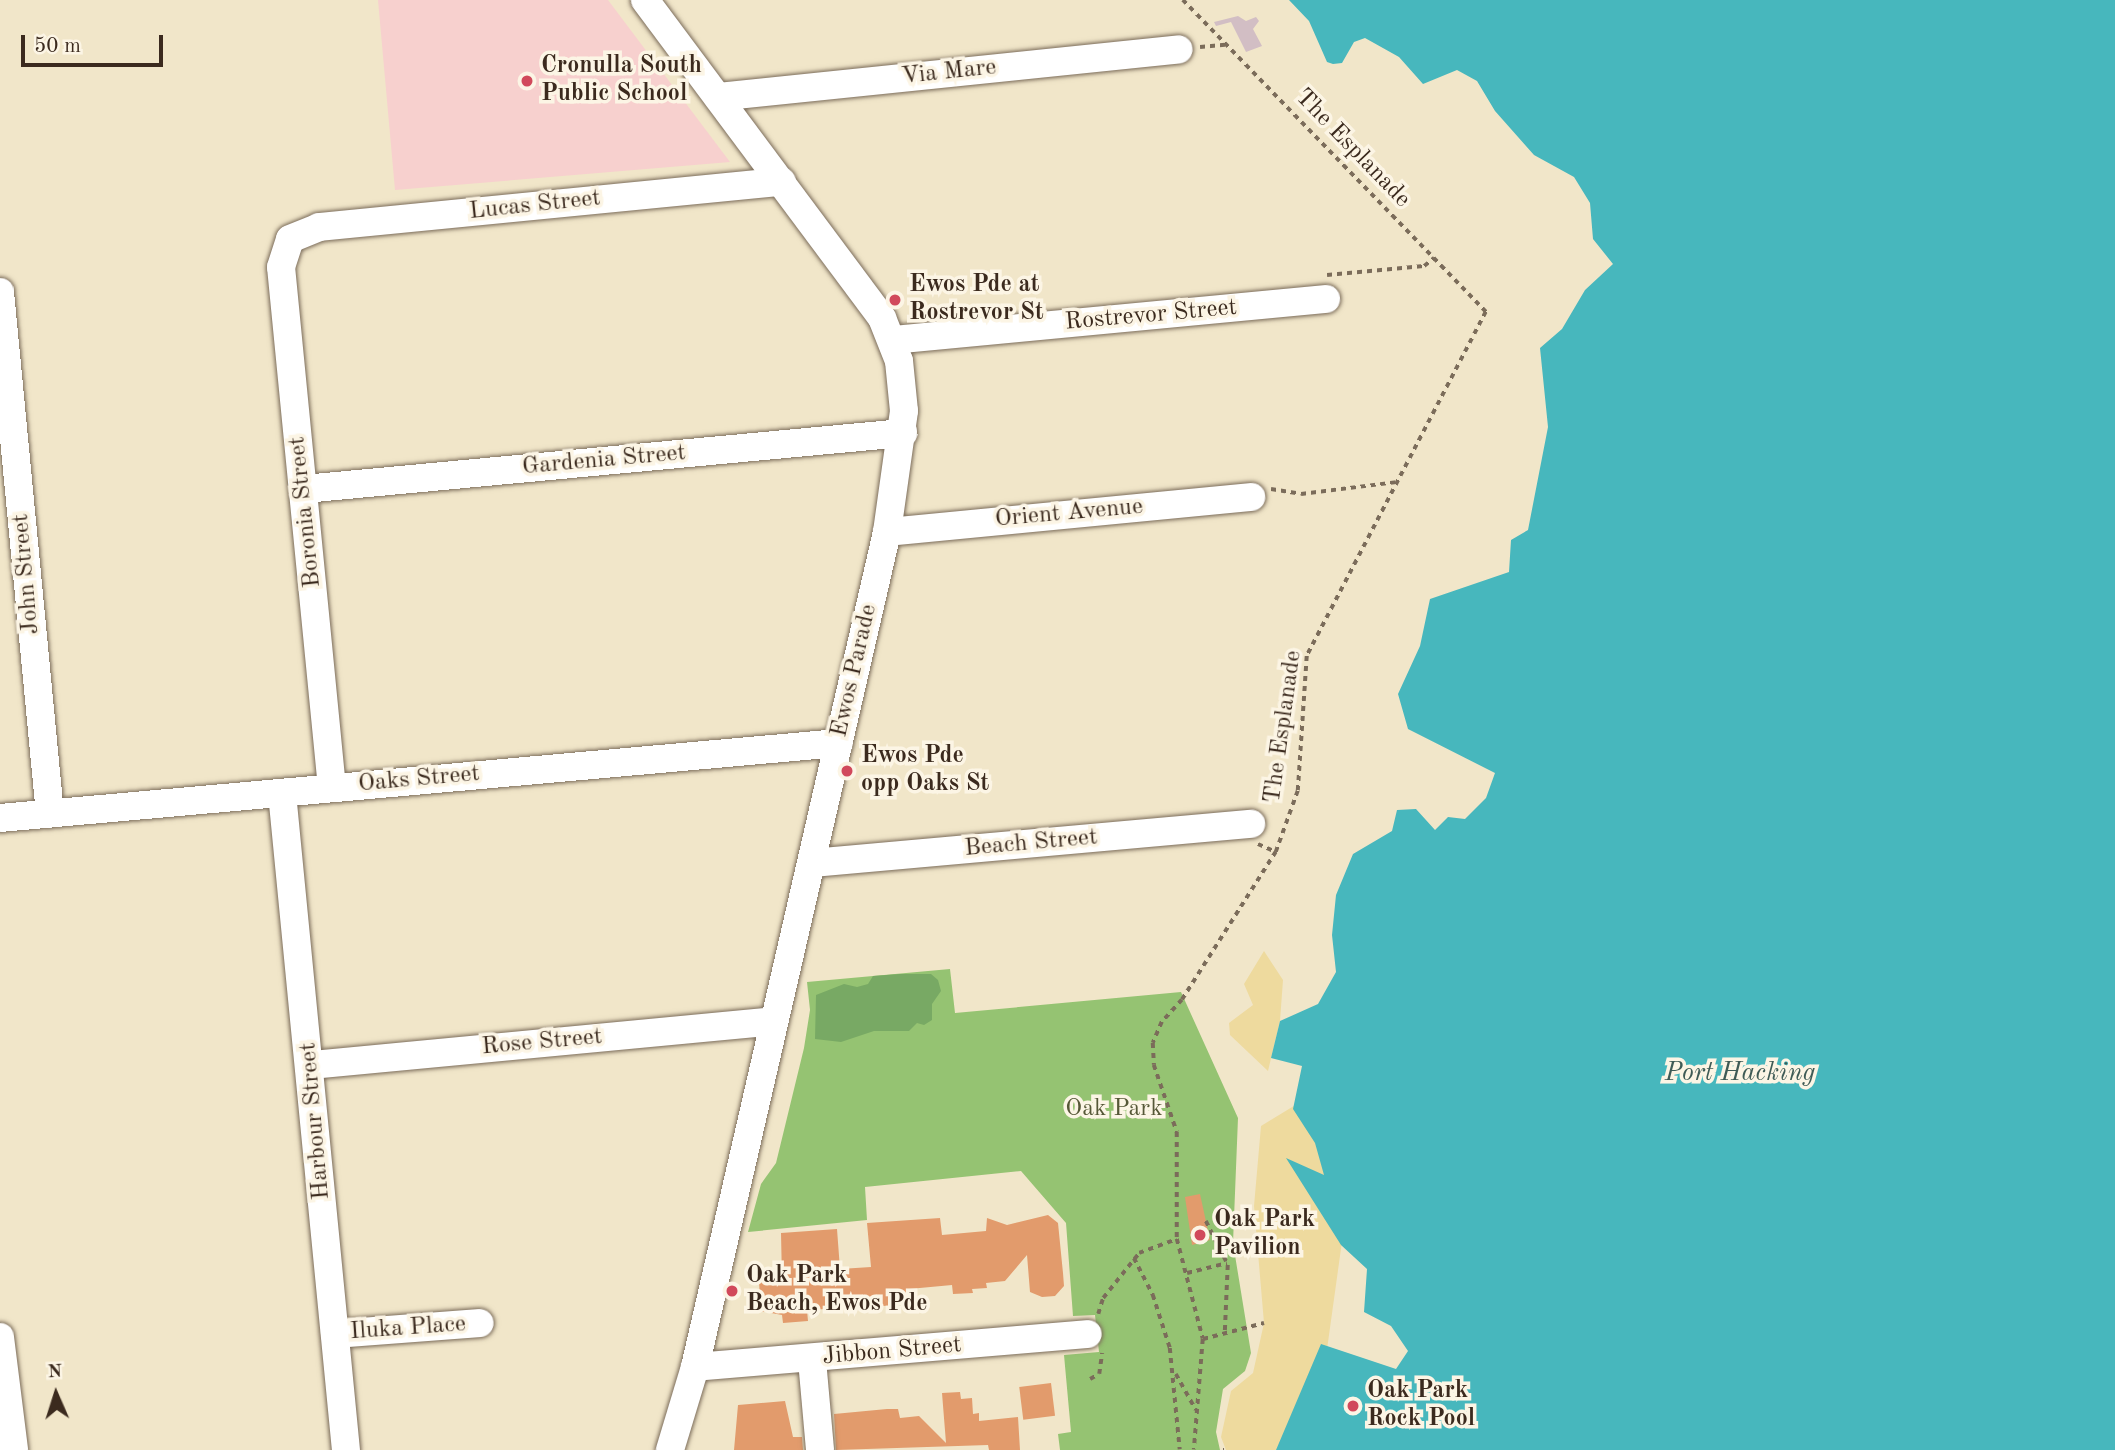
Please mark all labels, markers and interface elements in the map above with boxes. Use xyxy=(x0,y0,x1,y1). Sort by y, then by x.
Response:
scale bar xyxy=(24,21,166,65)
text: 50 m xyxy=(34,36,81,57)
place label: Cronulla South Public School xyxy=(541,53,702,109)
street label: Via Mare xyxy=(900,54,998,92)
marker: Cronulla South Public School xyxy=(519,73,535,89)
street label: The Esplanade xyxy=(1288,84,1416,214)
street label: Lucas Street xyxy=(468,185,602,227)
place label: Ewos Pde at Rostrevor St xyxy=(909,272,1044,328)
marker: Ewos Pde at Rostrevor St xyxy=(887,292,903,308)
street label: Rostrevor Street xyxy=(1064,294,1238,338)
street label: Boronia Street xyxy=(284,435,328,589)
street label: Gardenia Street xyxy=(521,440,687,482)
street label: Orient Avenue xyxy=(994,493,1144,535)
street label: John Street xyxy=(7,512,47,636)
street label: Ewos Parade xyxy=(826,602,884,740)
street label: The Esplanade xyxy=(1259,649,1309,805)
place label: Ewos Pde opp Oaks St xyxy=(861,743,989,799)
street label: Oaks Street xyxy=(357,760,481,800)
marker: Ewos Pde opp Oaks St xyxy=(839,763,855,779)
street label: Beach Street xyxy=(963,824,1099,864)
street label: Rose Street xyxy=(481,1023,603,1063)
street label: Harbour Street xyxy=(295,1041,337,1201)
water label: Port Hacking xyxy=(1665,1058,1815,1090)
park label: Oak Park xyxy=(1065,1096,1163,1124)
place label: Oak Park Pavilion xyxy=(1214,1207,1315,1263)
marker: Oak Park Pavilion xyxy=(1192,1227,1208,1243)
place label: Oak Park Beach, Ewos Pde xyxy=(746,1263,927,1319)
marker: Oak Park Beach, Ewos Pde xyxy=(724,1283,740,1299)
street label: Iluka Place xyxy=(349,1311,467,1347)
street label: Jibbon Street xyxy=(821,1332,963,1372)
north arrow xyxy=(21,1359,91,1429)
text: N xyxy=(47,1363,63,1382)
place label: Oak Park Rock Pool xyxy=(1367,1378,1475,1434)
marker: Oak Park Rock Pool xyxy=(1345,1398,1361,1414)

